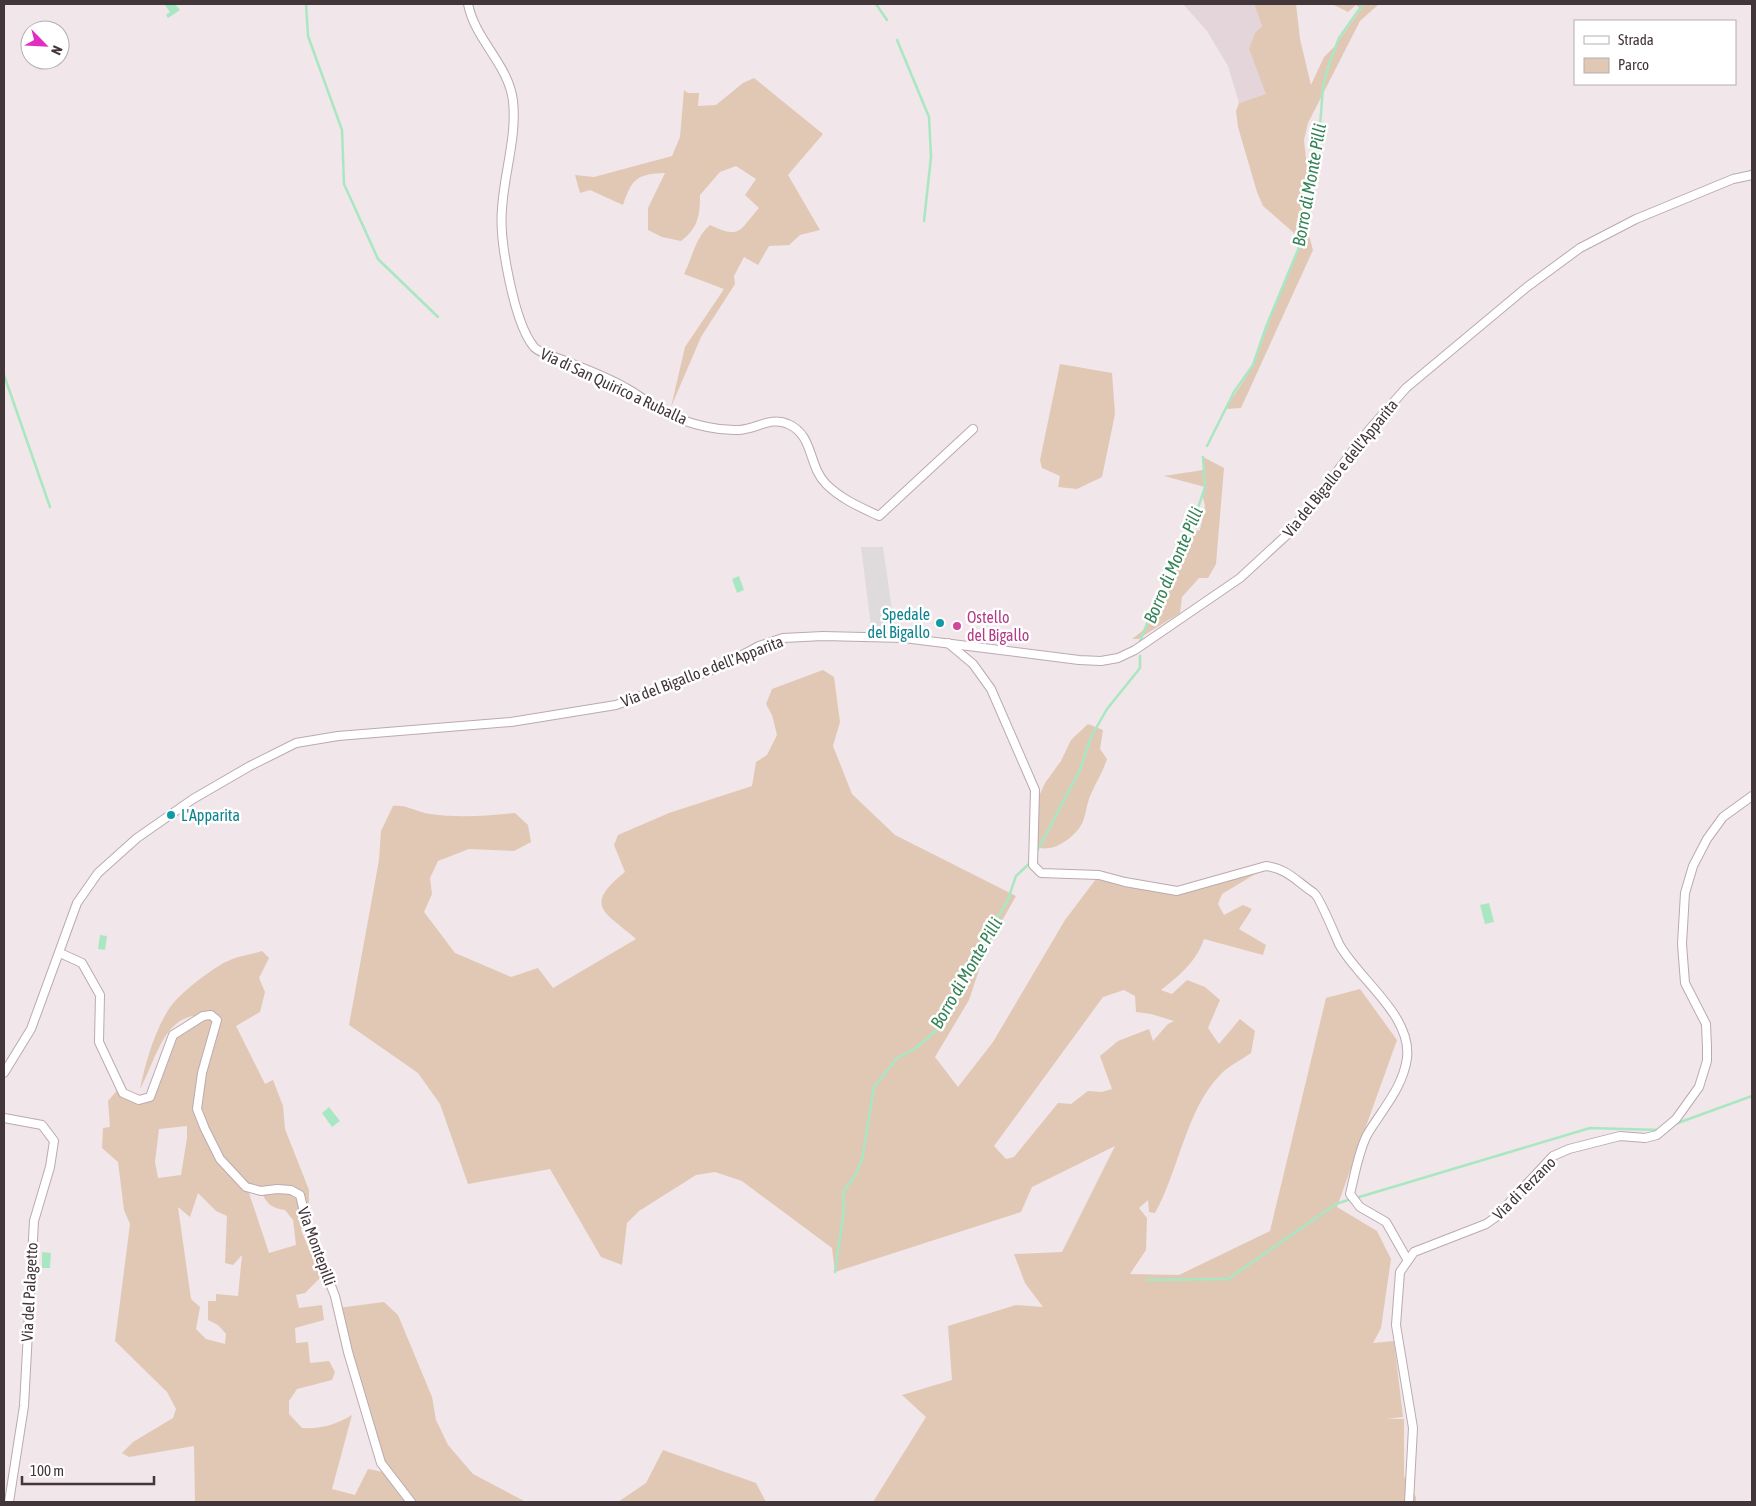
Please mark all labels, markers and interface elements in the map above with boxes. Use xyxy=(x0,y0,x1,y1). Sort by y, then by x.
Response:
north arrow xyxy=(20,20,70,70)
legend xyxy=(1574,20,1736,85)
text: Strada xyxy=(1618,31,1654,48)
text: N xyxy=(48,43,66,57)
text: Parco xyxy=(1618,56,1649,73)
water label: Borro di Monte Pilli xyxy=(1288,122,1330,248)
street label: Via di San Quirico a Ruballa xyxy=(538,344,690,428)
street label: Via del Bigallo e dell'Apparita xyxy=(1279,395,1402,541)
water label: Borro di Monte Pilli xyxy=(1139,504,1207,626)
place label: Spedale del Bigallo xyxy=(868,605,930,642)
place label: Ostello del Bigallo xyxy=(967,608,1029,645)
marker: Spedale del Bigallo xyxy=(934,617,946,629)
marker: Ostello del Bigallo xyxy=(951,620,963,632)
street label: Via del Bigallo e dell'Apparita xyxy=(618,632,786,711)
place label: L'Apparita xyxy=(181,806,240,825)
marker: L'Apparita xyxy=(165,809,177,821)
water label: Borro di Monte Pilli xyxy=(926,914,1006,1032)
street label: Via di Terzano xyxy=(1489,1153,1559,1223)
street label: Via Montepilli xyxy=(294,1204,340,1288)
street label: Via del Palagetto xyxy=(17,1242,42,1342)
scale bar xyxy=(22,1454,155,1486)
text: 100 m xyxy=(30,1462,64,1479)

